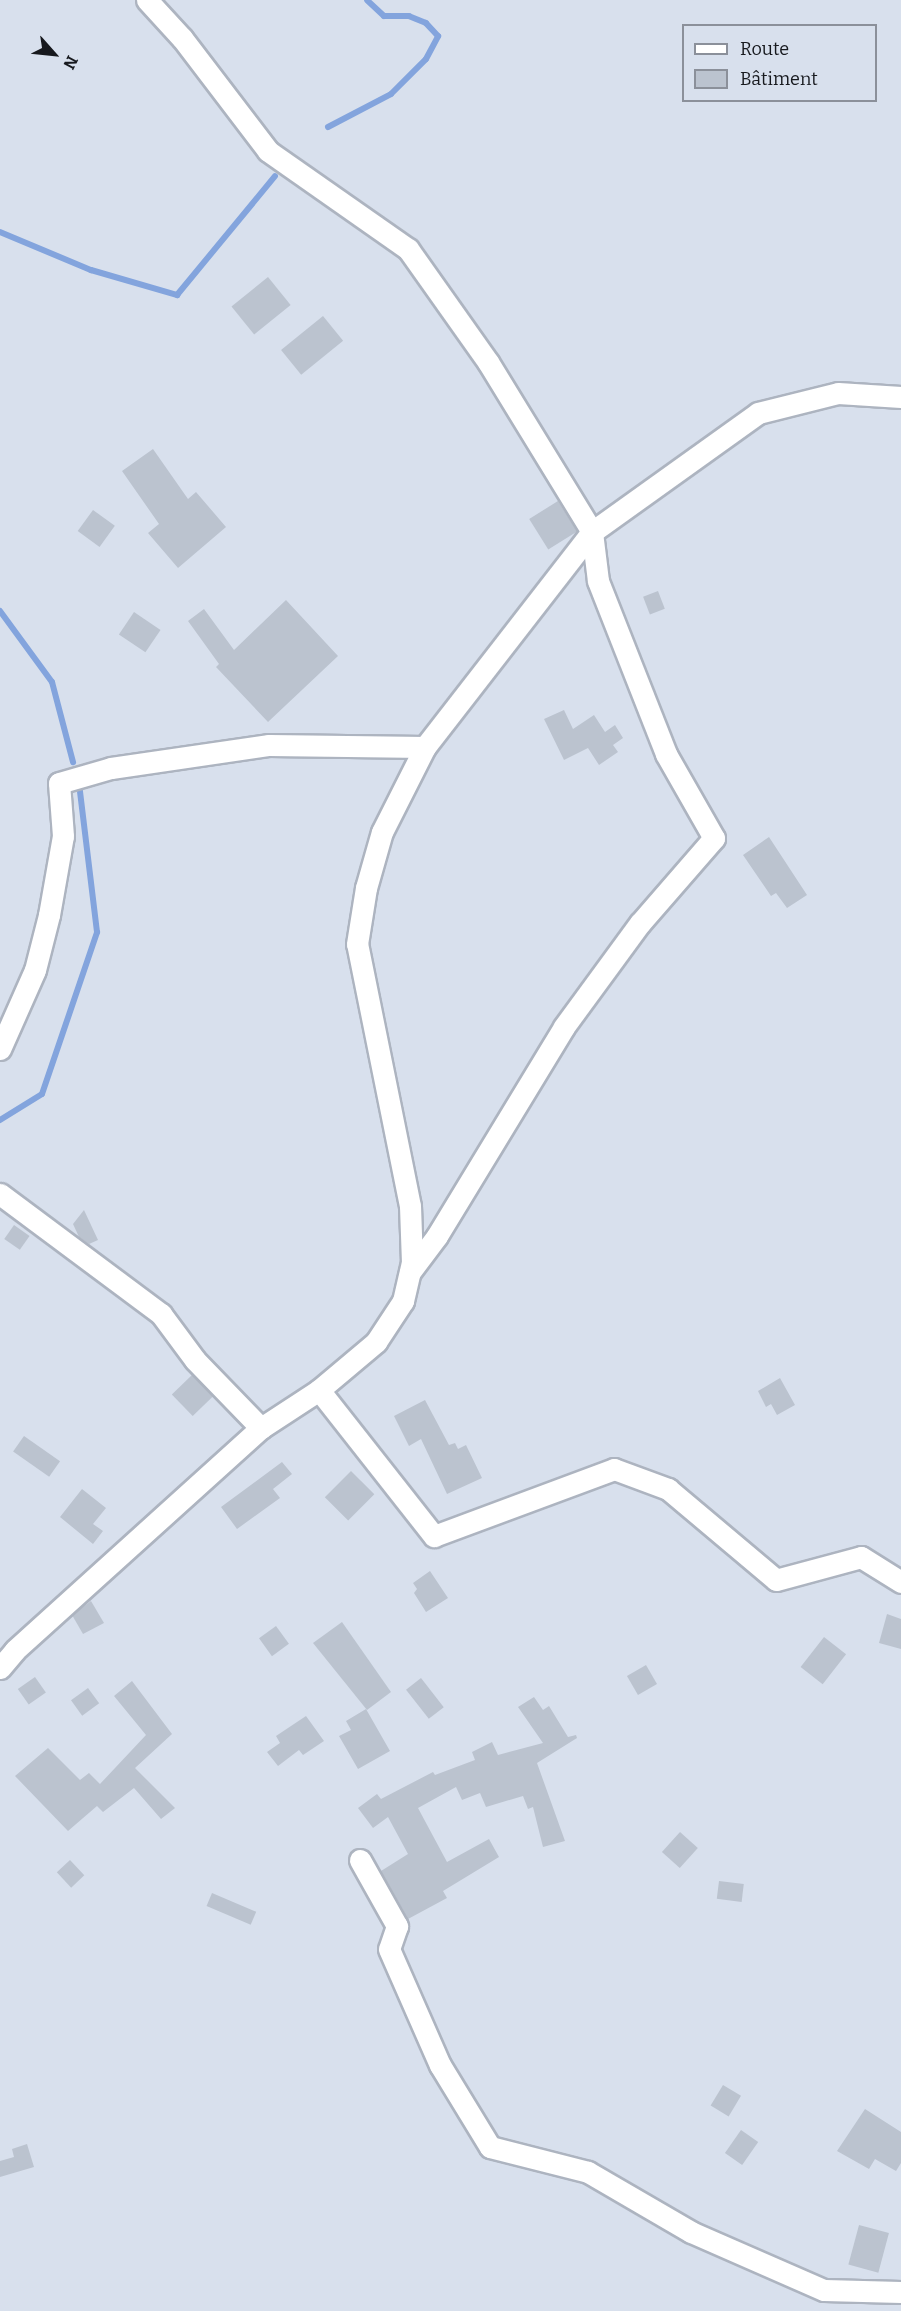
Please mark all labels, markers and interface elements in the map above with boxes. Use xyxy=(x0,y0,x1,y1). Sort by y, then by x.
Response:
north arrow xyxy=(24,24,84,84)
legend xyxy=(682,24,877,102)
text: Route xyxy=(740,38,789,60)
text: N xyxy=(59,53,82,72)
text: Bâtiment xyxy=(740,68,818,90)

